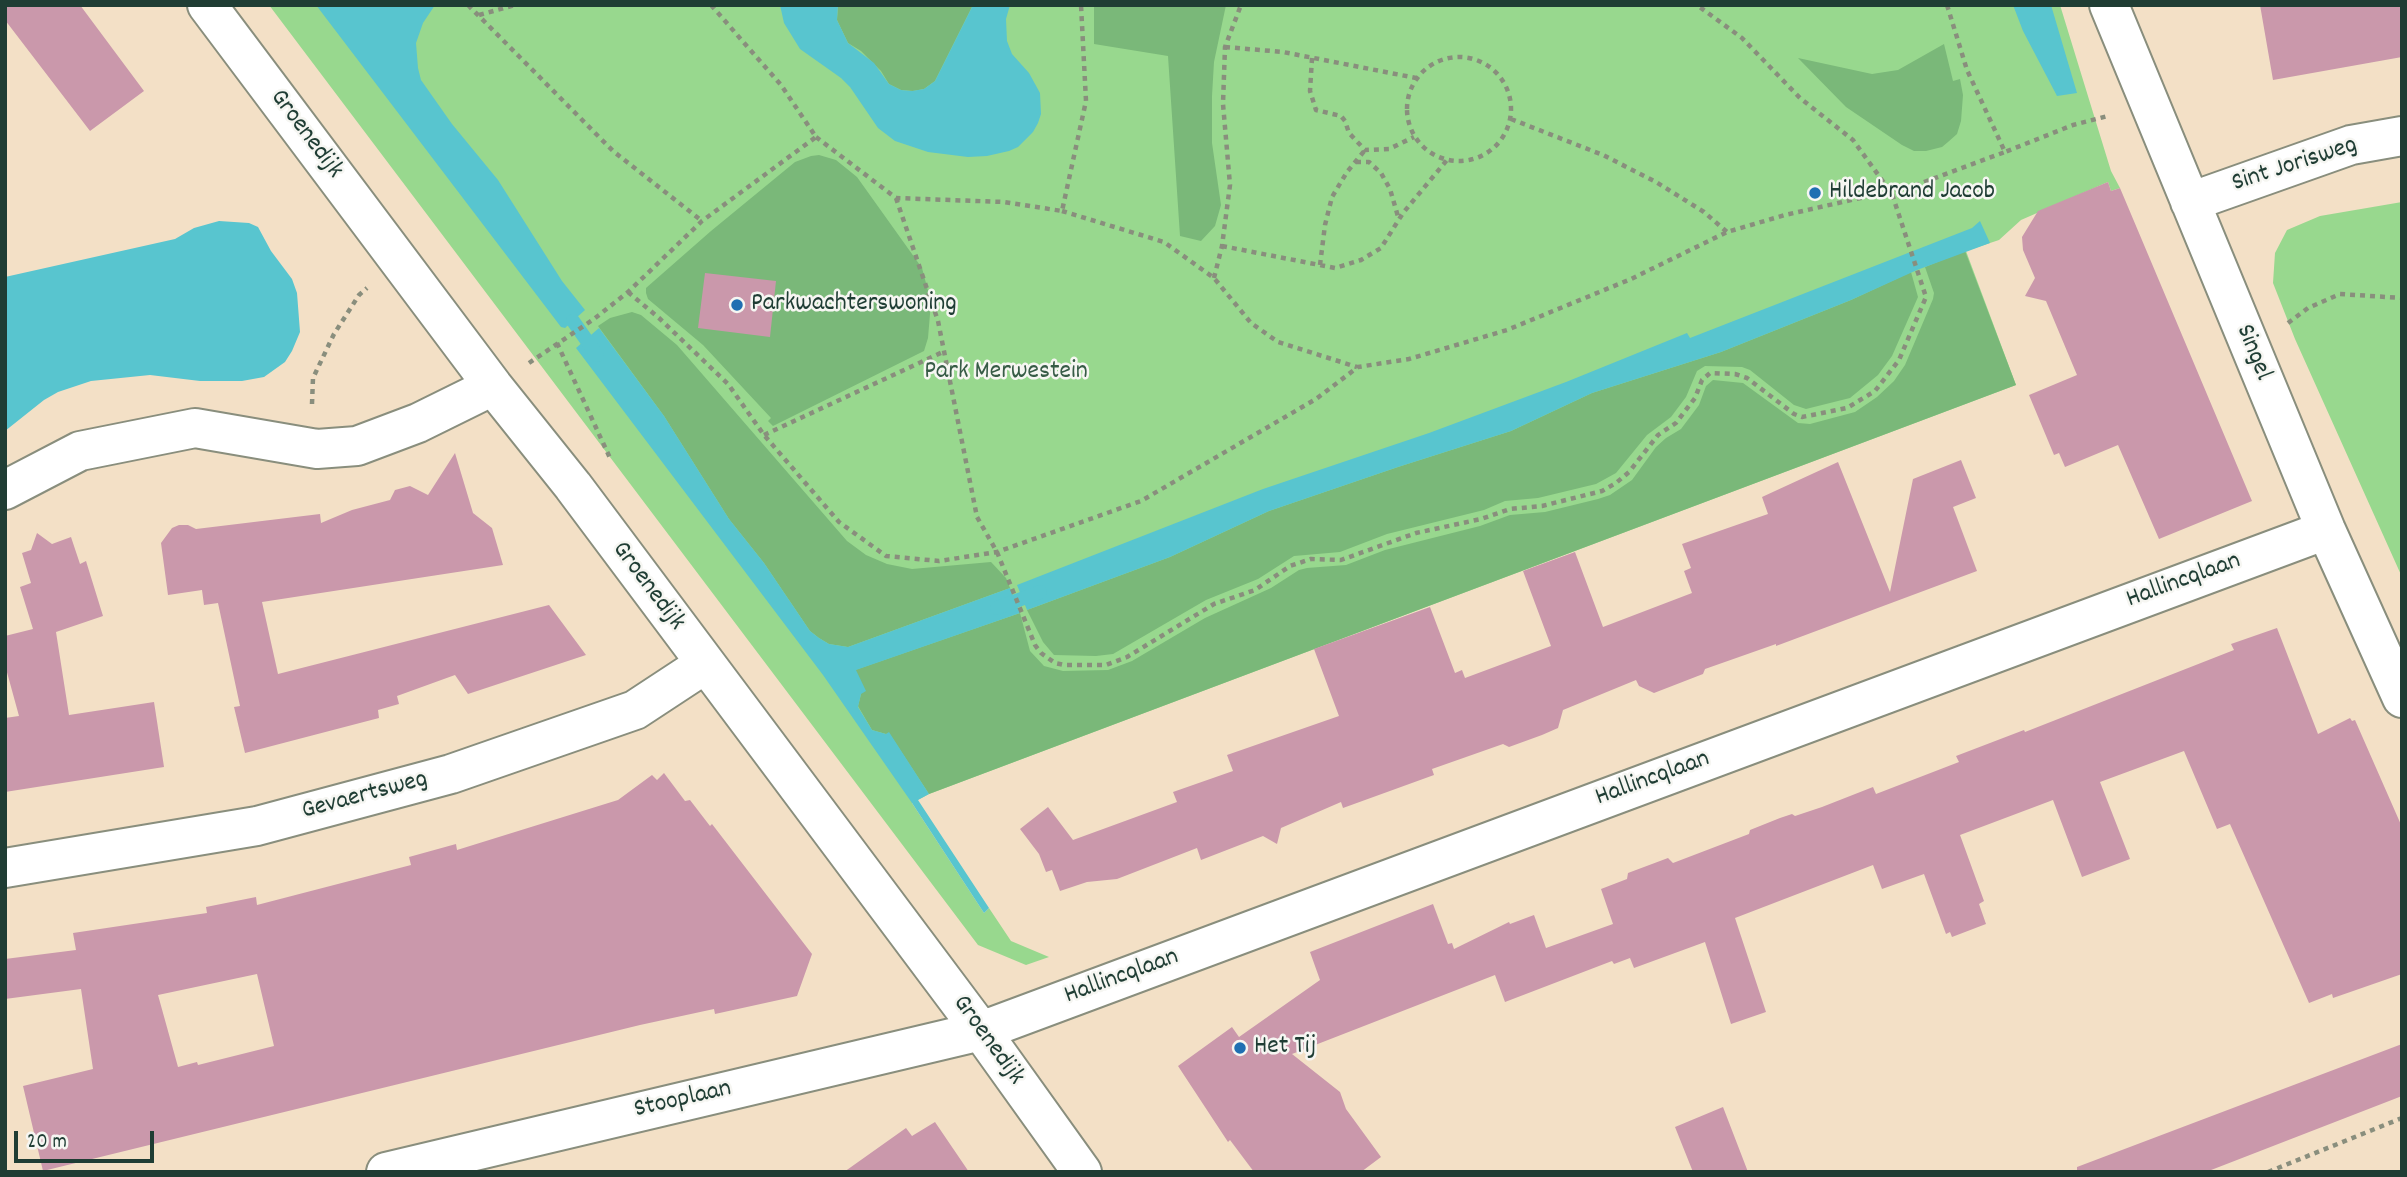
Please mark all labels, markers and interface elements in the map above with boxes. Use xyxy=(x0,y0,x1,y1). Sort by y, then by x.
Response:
street label: Groenedijk xyxy=(261,84,349,186)
street label: Sint Jorisweg xyxy=(2228,131,2362,201)
place label: Hildebrand Jacob xyxy=(1829,177,1995,209)
marker: Hildebrand Jacob xyxy=(1807,185,1823,201)
place label: Parkwachterswoning xyxy=(751,289,957,321)
marker: Parkwachterswoning xyxy=(729,297,745,313)
street label: Singel xyxy=(2227,321,2277,385)
park label: Park Merwestein xyxy=(924,357,1088,389)
street label: Groenedijk xyxy=(603,536,691,638)
street label: Hallincqlaan xyxy=(2123,547,2245,617)
street label: Hallincqlaan xyxy=(1592,745,1714,815)
street label: Gevaertsweg xyxy=(299,765,431,829)
street label: Hallincqlaan xyxy=(1061,943,1183,1013)
street label: Groenedijk xyxy=(944,990,1030,1092)
place label: Het Tij xyxy=(1254,1032,1316,1064)
marker: Het Tij xyxy=(1232,1040,1248,1056)
street label: Stooplaan xyxy=(631,1075,735,1127)
scale bar xyxy=(18,1118,158,1162)
text: 20 m xyxy=(27,1128,67,1158)

